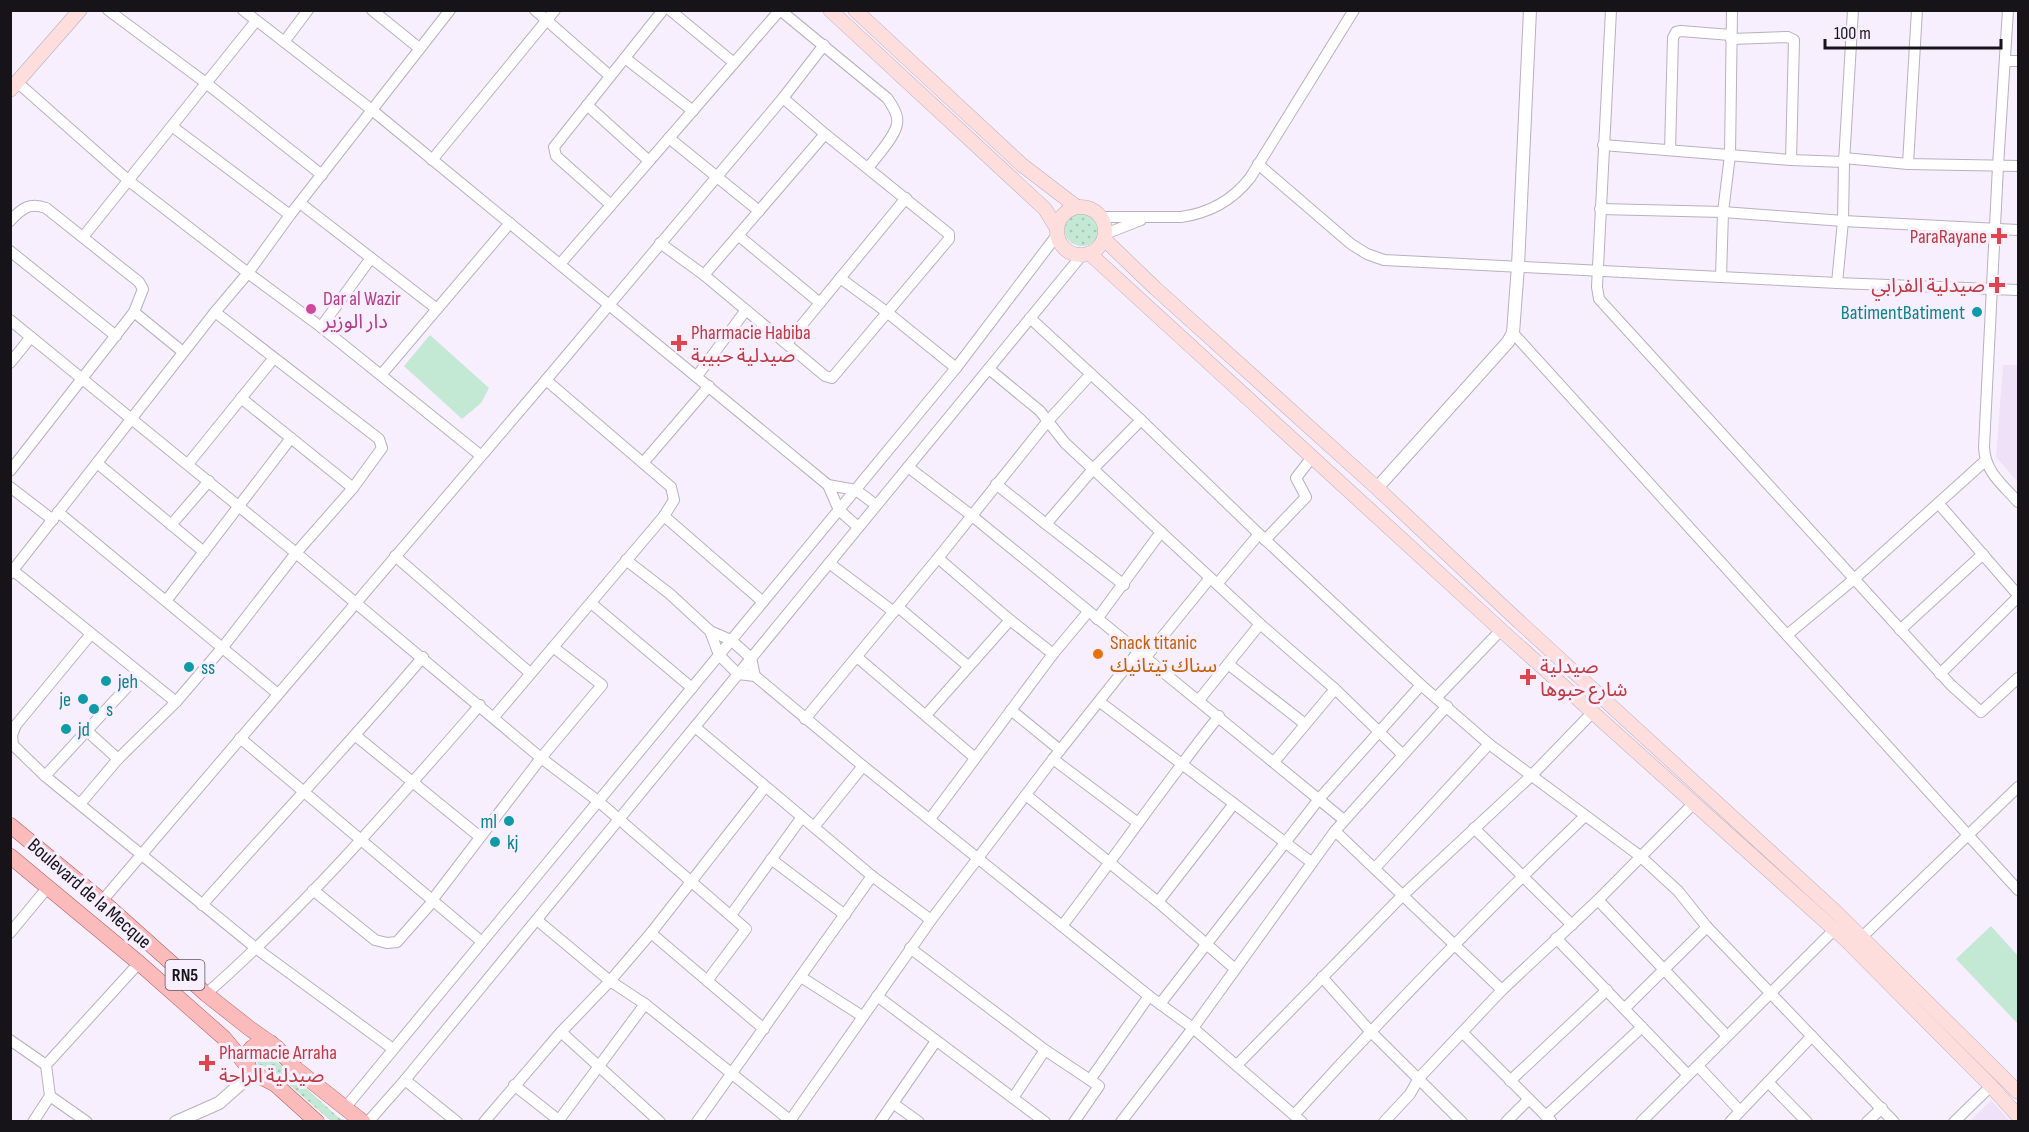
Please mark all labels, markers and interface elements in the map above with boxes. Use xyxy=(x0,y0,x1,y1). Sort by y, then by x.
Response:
scale bar xyxy=(1825,12,2000,50)
text: 100 m xyxy=(1834,23,1871,44)
place label: ParaRayane xyxy=(1910,225,1987,249)
marker: ParaRayane xyxy=(1992,229,2006,243)
place label: صيدلية الفرابي xyxy=(1871,274,1985,301)
marker: صيدلية الفرابي xyxy=(1990,278,2004,292)
place label: Dar al Wazir دار الوزير xyxy=(322,287,401,334)
place label: BatimentBatiment xyxy=(1841,301,1965,325)
marker: Dar al Wazir دار الوزير xyxy=(304,302,318,316)
marker: BatimentBatiment xyxy=(1970,305,1984,319)
place label: Pharmacie Habiba صيدلية حبيبة xyxy=(691,321,811,368)
marker: Pharmacie Habiba صيدلية حبيبة xyxy=(672,336,686,350)
place label: Snack titanic سناك تيتانيك xyxy=(1110,631,1217,678)
marker: Snack titanic سناك تيتانيك xyxy=(1091,647,1105,661)
place label: صيدلية شارع حبوها xyxy=(1540,655,1628,704)
place label: ss xyxy=(201,656,215,680)
marker: ss xyxy=(182,660,196,674)
place label: jeh xyxy=(117,670,138,694)
marker: صيدلية شارع حبوها xyxy=(1521,670,1535,684)
marker: jeh xyxy=(99,674,113,688)
place label: je xyxy=(58,688,71,712)
marker: je xyxy=(76,692,90,706)
place label: s xyxy=(106,698,113,722)
marker: s xyxy=(87,702,101,716)
place label: jd xyxy=(77,718,90,742)
marker: jd xyxy=(59,722,73,736)
place label: ml xyxy=(480,810,497,834)
marker: ml xyxy=(502,814,516,828)
place label: kj xyxy=(507,831,518,855)
street label: Boulevard de la Mecque xyxy=(23,834,156,954)
marker: kj xyxy=(488,835,502,849)
road number: RN5 xyxy=(166,960,204,990)
place label: Pharmacie Arraha صيدلية الراحة xyxy=(219,1041,337,1088)
marker: Pharmacie Arraha صيدلية الراحة xyxy=(200,1056,214,1070)

